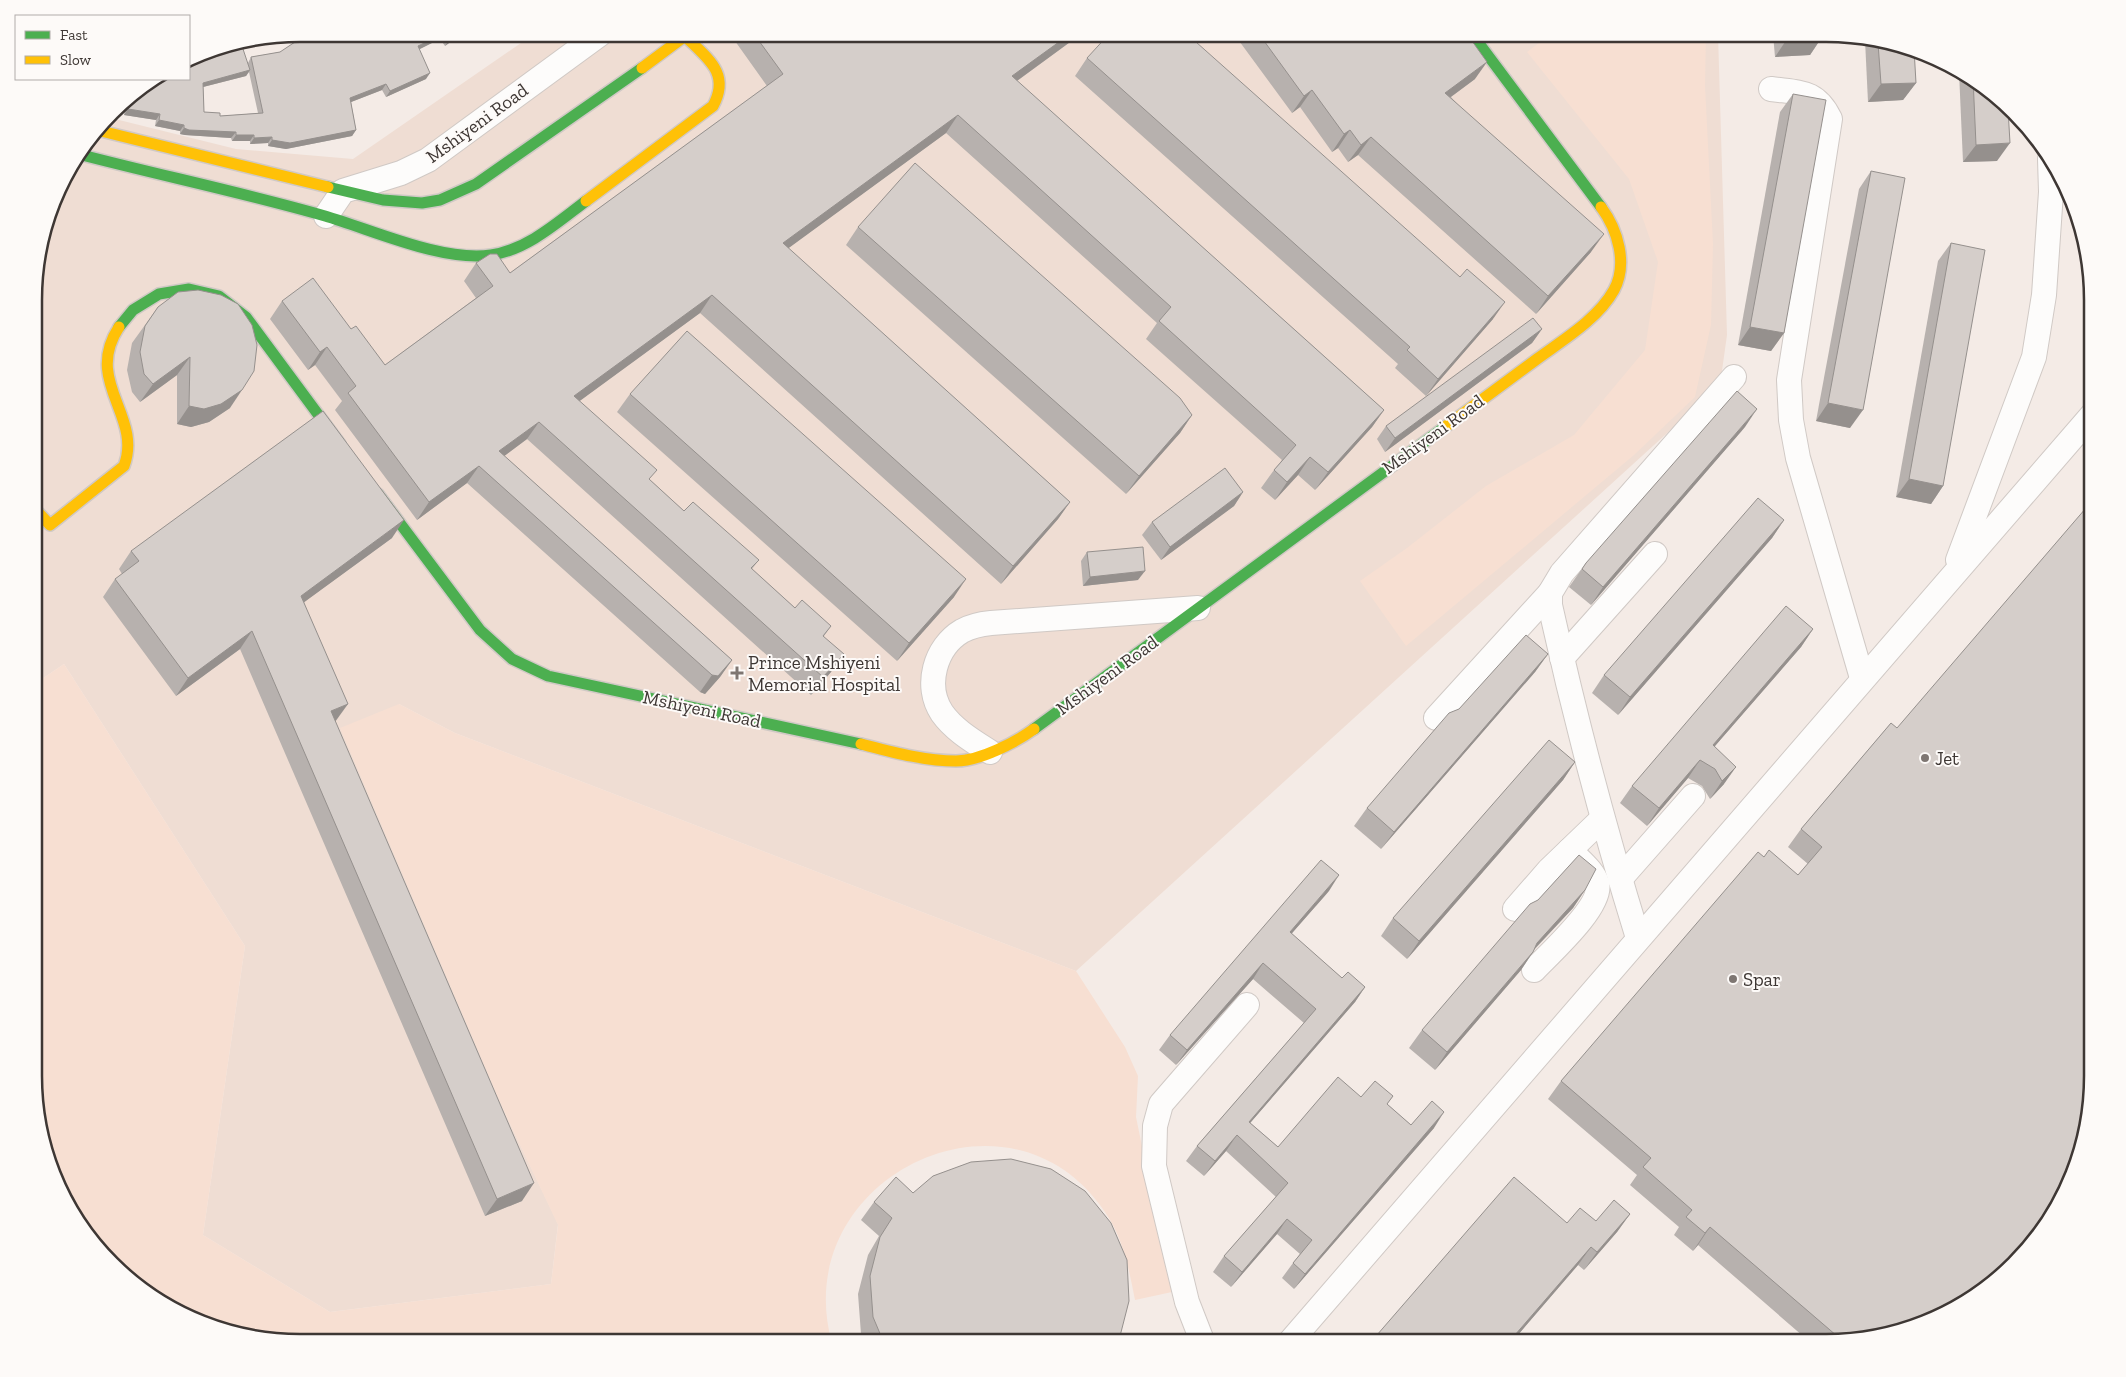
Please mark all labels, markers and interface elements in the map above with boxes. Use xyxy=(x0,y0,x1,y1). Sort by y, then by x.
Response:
legend xyxy=(15,15,190,80)
text: Fast xyxy=(60,26,88,44)
text: Slow xyxy=(60,51,92,69)
street label: Mshiyeni Road xyxy=(422,78,533,168)
street label: Mshiyeni Road xyxy=(1378,389,1489,479)
street label: Mshiyeni Road xyxy=(1052,630,1163,720)
place label: Prince Mshiyeni Memorial Hospital xyxy=(748,651,900,696)
marker: Prince Mshiyeni Memorial Hospital xyxy=(730,666,744,680)
street label: Mshiyeni Road xyxy=(641,685,764,733)
place label: Jet xyxy=(1935,747,1959,770)
marker: Jet xyxy=(1919,752,1931,764)
place label: Spar xyxy=(1743,968,1781,991)
marker: Spar xyxy=(1727,973,1739,985)

